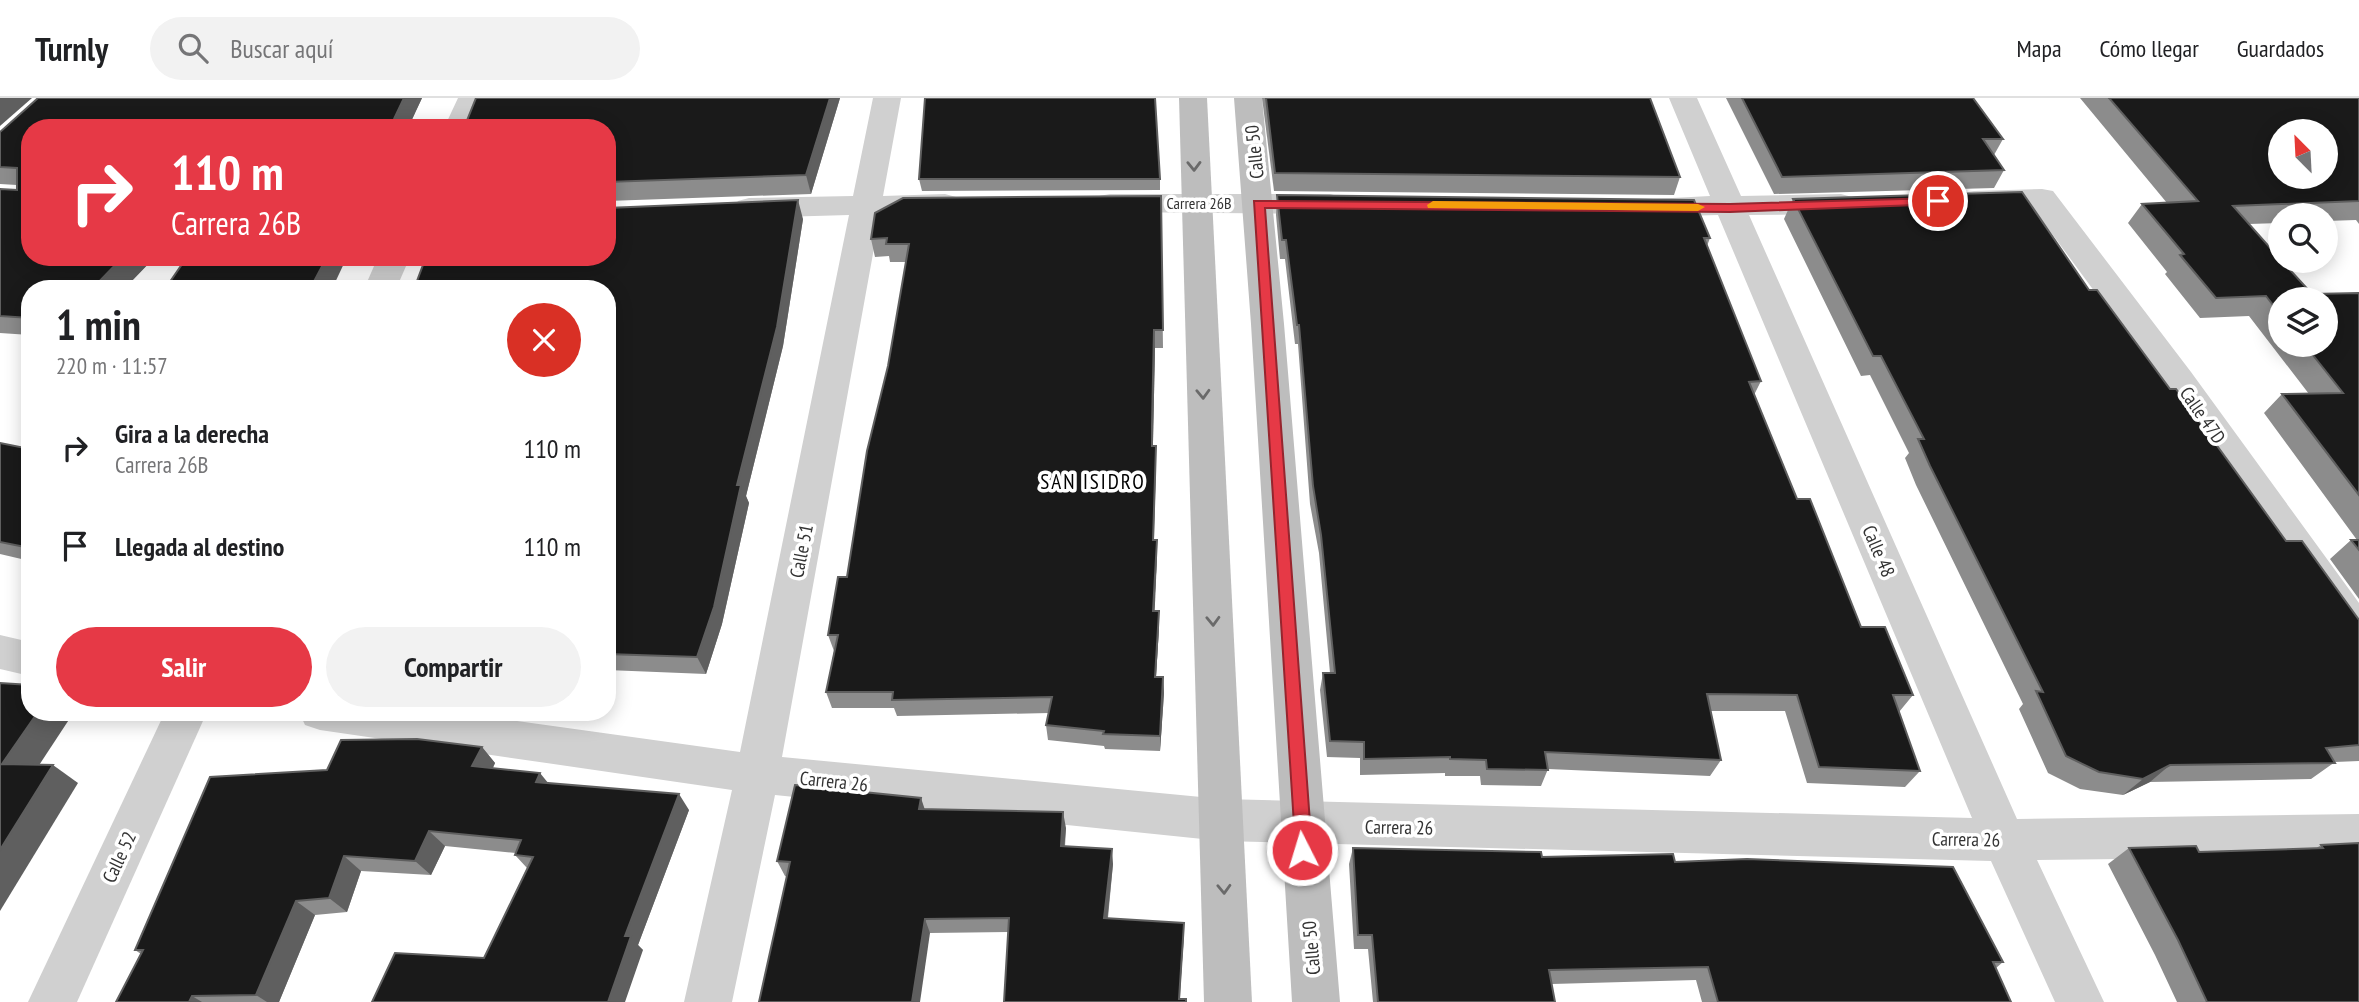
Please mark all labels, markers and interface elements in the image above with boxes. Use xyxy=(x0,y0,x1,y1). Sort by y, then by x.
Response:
search box xyxy=(150,17,640,80)
text: Turnly xyxy=(35,27,108,70)
icon: search xyxy=(174,29,212,67)
text: Buscar aquí xyxy=(230,32,333,65)
text: Mapa xyxy=(2017,33,2062,64)
text: Cómo llegar xyxy=(2100,33,2199,64)
text: Guardados xyxy=(2237,33,2324,64)
north arrow xyxy=(2268,119,2338,189)
map controls xyxy=(2268,119,2338,357)
street label: Calle 50 xyxy=(1239,124,1269,180)
text: 110 m xyxy=(171,140,284,204)
icon: right xyxy=(56,147,147,238)
one-way arrow xyxy=(1187,161,1202,172)
pin xyxy=(1908,171,1968,231)
icon: arrive xyxy=(1919,182,1957,220)
street label: Carrera 26B xyxy=(1166,193,1232,213)
text: Carrera 26B xyxy=(171,202,301,244)
button: search xyxy=(2268,203,2338,273)
button: layers xyxy=(2268,287,2338,357)
text: 1 min xyxy=(56,297,141,352)
button: close xyxy=(507,303,581,377)
text: 220 m · 11:57 xyxy=(56,351,168,380)
street label: Calle 47D xyxy=(2175,382,2231,448)
one-way arrow xyxy=(1196,388,1211,399)
text: Gira a la derecha xyxy=(115,417,269,450)
icon: right xyxy=(56,429,94,467)
text: 110 m xyxy=(523,432,581,465)
text: Carrera 26B xyxy=(115,450,208,479)
district label: SAN ISIDRO xyxy=(1040,468,1146,495)
street label: Calle 51 xyxy=(784,522,818,580)
street label: Calle 48 xyxy=(1857,522,1901,580)
icon: arrive xyxy=(56,527,94,565)
text: Llegada al destino xyxy=(115,530,284,563)
text: 110 m xyxy=(523,530,581,563)
one-way arrow xyxy=(1206,616,1221,627)
button: Salir xyxy=(56,627,312,707)
button: Compartir xyxy=(326,627,581,707)
street label: Carrera 26 xyxy=(799,765,869,797)
position arrow xyxy=(1265,813,1339,887)
street label: Carrera 26 xyxy=(1365,814,1433,840)
street label: Carrera 26 xyxy=(1932,826,2000,852)
street label: Calle 52 xyxy=(97,828,141,886)
one-way arrow xyxy=(1216,883,1231,894)
street label: Calle 50 xyxy=(1297,920,1325,976)

